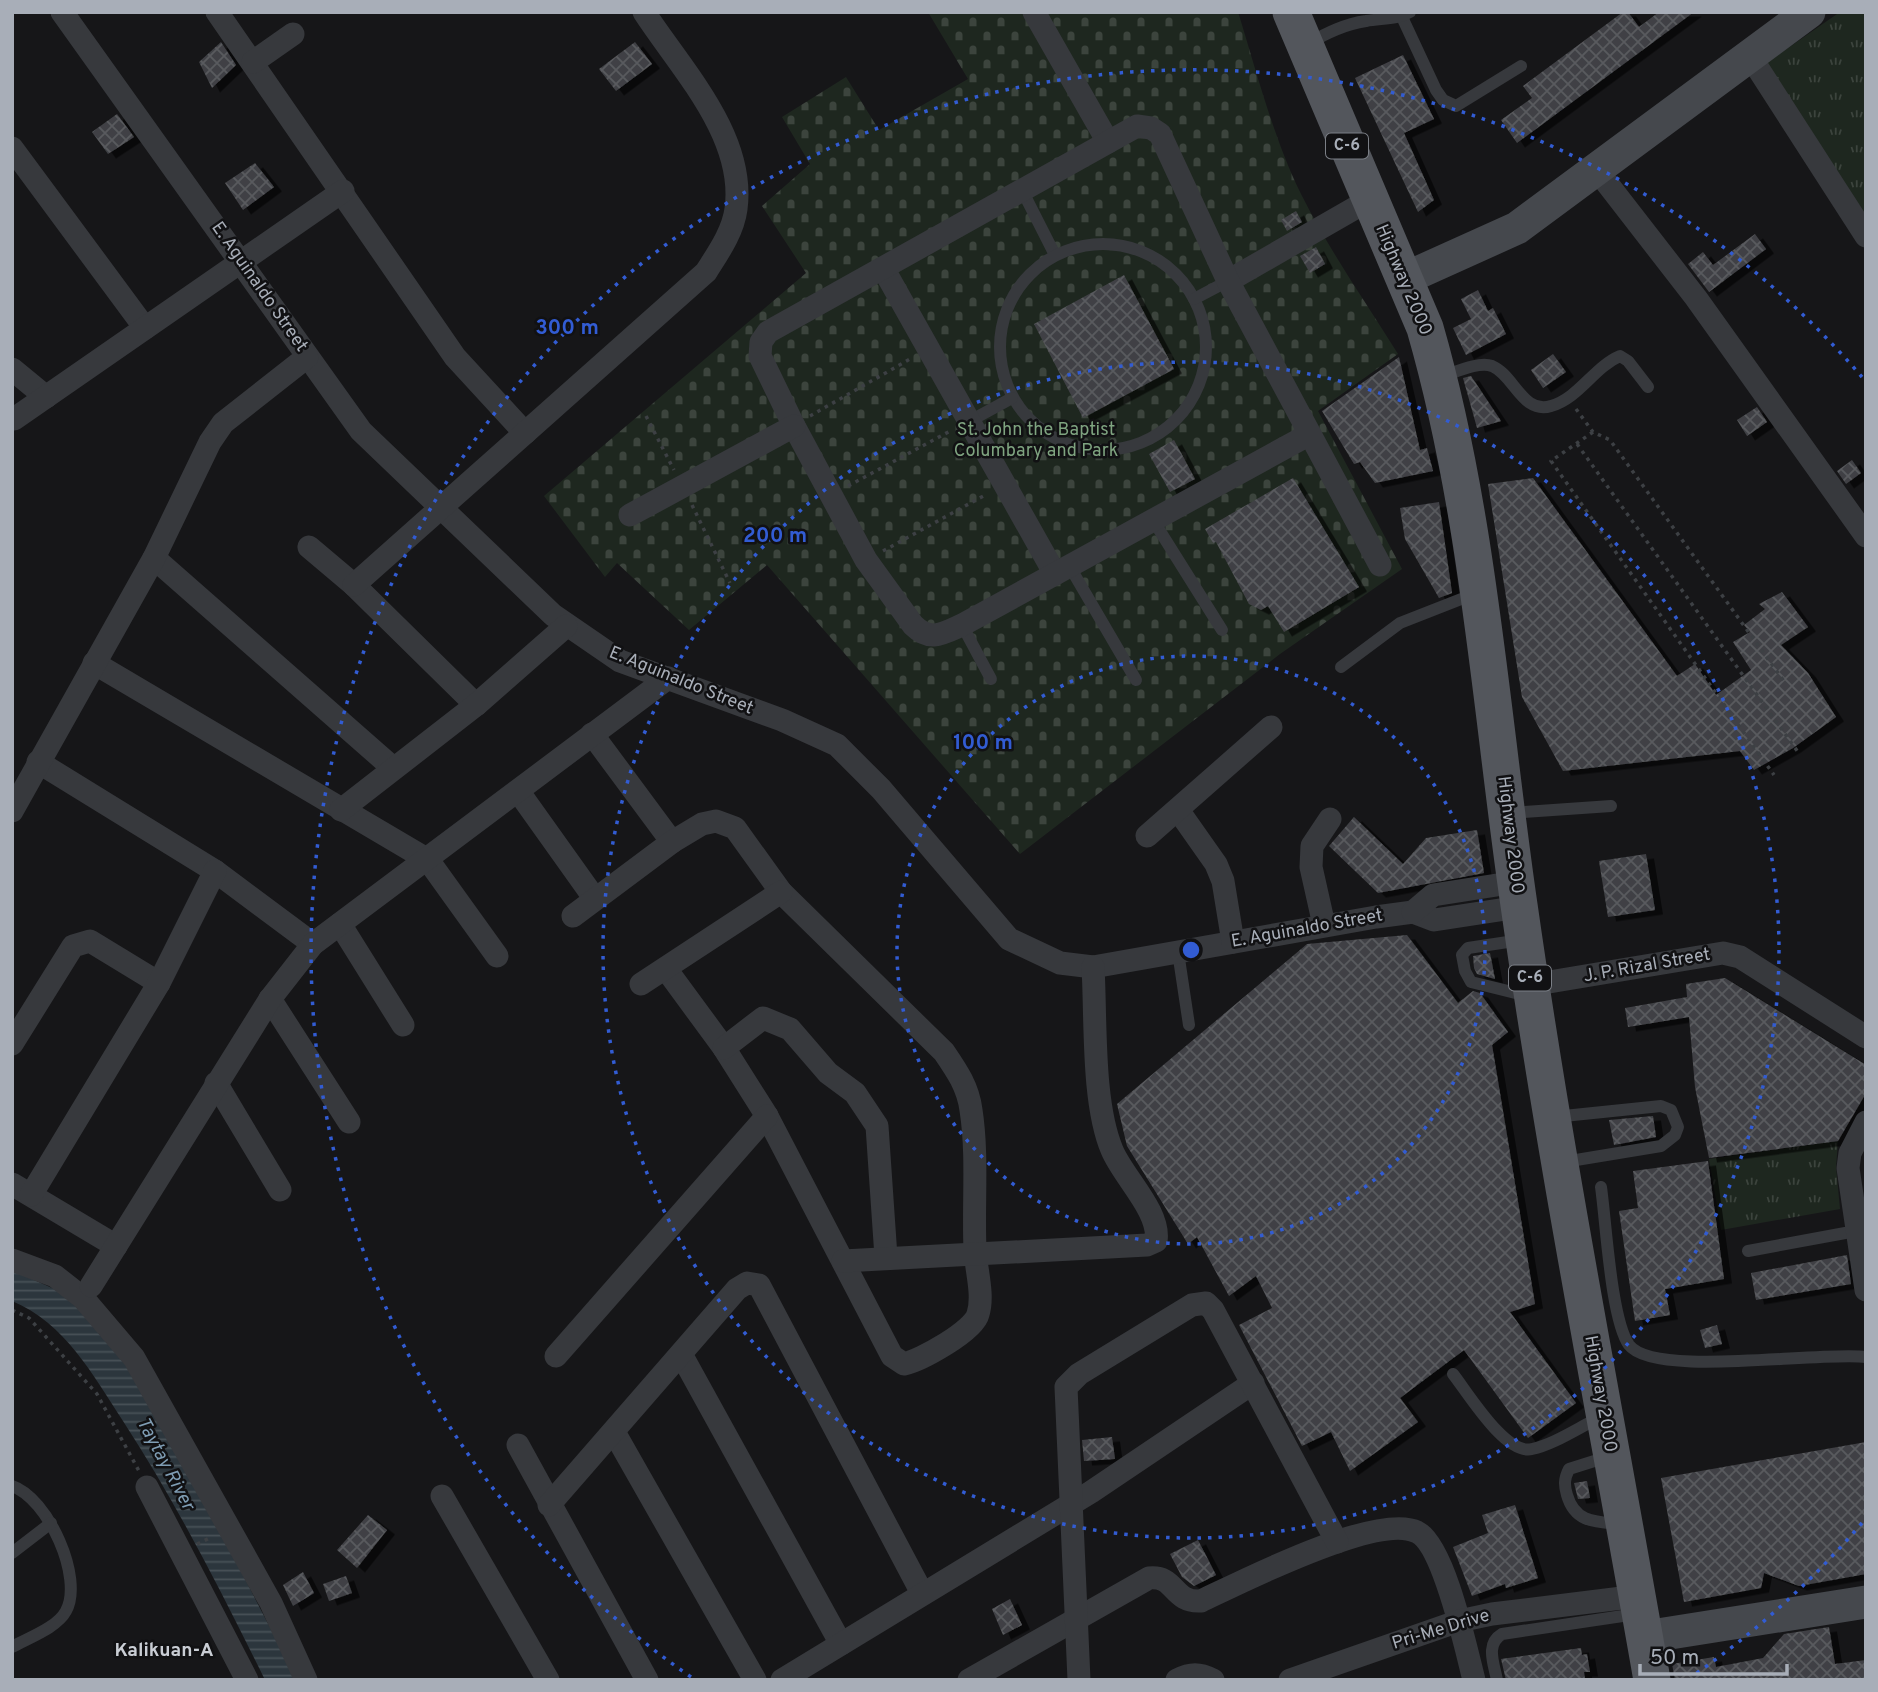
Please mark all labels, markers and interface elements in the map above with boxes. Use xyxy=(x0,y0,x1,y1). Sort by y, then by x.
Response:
road number: C-6 xyxy=(1326,134,1368,158)
street label: E. Aguinaldo Street xyxy=(206,218,312,356)
street label: Highway 2000 xyxy=(1369,221,1437,339)
text: 300 m xyxy=(535,315,599,342)
park label: St. John the Baptist Columbary and Park xyxy=(954,419,1118,463)
text: 200 m xyxy=(743,523,807,550)
street label: E. Aguinaldo Street xyxy=(605,642,757,720)
text: 100 m xyxy=(953,730,1013,757)
street label: Highway 2000 xyxy=(1491,775,1529,895)
street label: E. Aguinaldo Street xyxy=(1229,904,1385,954)
centre of rings xyxy=(1179,938,1203,962)
street label: J. P. Rizal Street xyxy=(1582,944,1712,988)
road number: C-6 xyxy=(1509,966,1551,990)
street label: Highway 2000 xyxy=(1578,1334,1622,1454)
water label: Taytay River xyxy=(130,1413,200,1516)
street label: Pri-Me Drive xyxy=(1389,1604,1493,1656)
scale bar xyxy=(1640,1632,1787,1676)
district label: Kalikuan-A xyxy=(114,1639,214,1663)
text: 50 m xyxy=(1650,1645,1699,1672)

